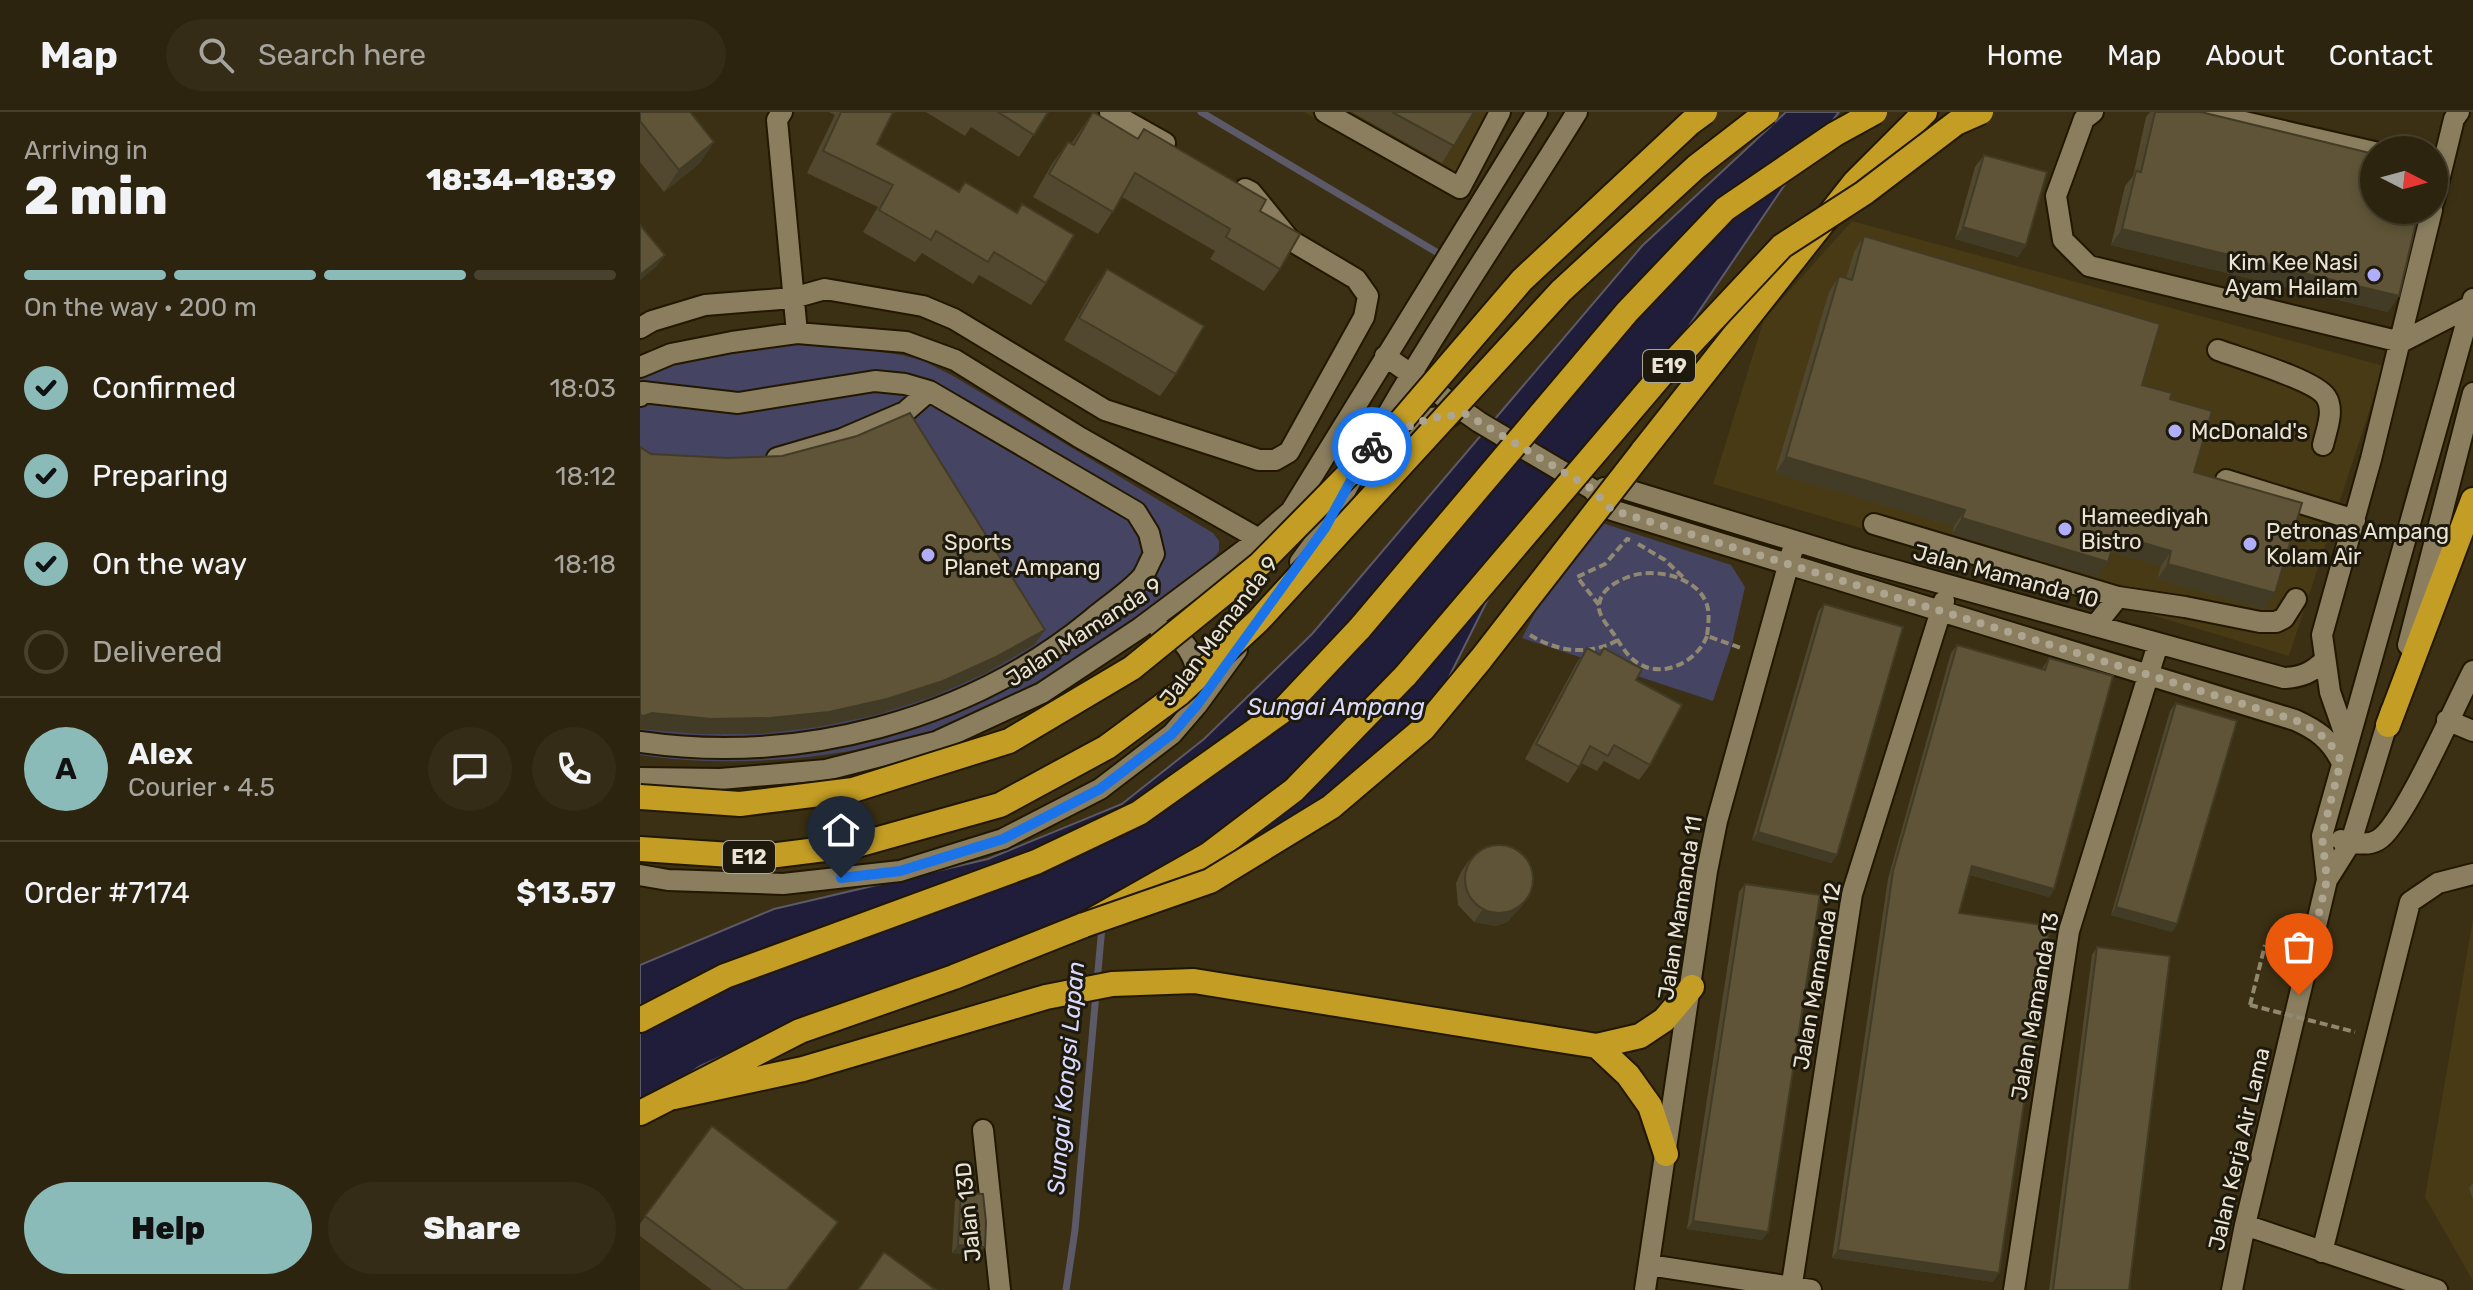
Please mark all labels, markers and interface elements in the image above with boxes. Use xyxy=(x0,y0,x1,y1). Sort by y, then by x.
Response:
search box xyxy=(166,19,726,91)
text: Map xyxy=(40,32,118,78)
icon: search xyxy=(194,33,238,77)
text: Search here xyxy=(258,37,426,73)
text: Home xyxy=(1986,39,2063,72)
text: Map xyxy=(2107,39,2161,72)
text: About xyxy=(2205,39,2285,72)
text: Contact xyxy=(2329,39,2433,72)
text: Arriving in xyxy=(24,135,148,166)
north arrow xyxy=(2360,136,2448,224)
map controls xyxy=(2360,136,2448,224)
text: 18:34–18:39 xyxy=(426,162,616,198)
text: 2 min xyxy=(24,165,168,227)
place label: Kim Kee Nasi Ayam Hailam xyxy=(2225,249,2358,301)
marker: Kim Kee Nasi Ayam Hailam xyxy=(2365,266,2383,284)
text: On the way · 200 m xyxy=(24,292,257,323)
road number: E19 xyxy=(1643,350,1695,382)
icon: check xyxy=(24,366,68,410)
text: Confirmed xyxy=(92,370,236,406)
text: 18:03 xyxy=(550,373,616,404)
courier xyxy=(1332,407,1412,487)
place label: McDonald's xyxy=(2191,418,2308,445)
marker: McDonald's xyxy=(2166,422,2184,440)
icon: bike xyxy=(1350,425,1394,469)
icon: check xyxy=(24,454,68,498)
text: Preparing xyxy=(92,458,228,494)
text: 18:12 xyxy=(555,461,616,492)
place label: Hameediyah Bistro xyxy=(2081,503,2209,555)
place label: Petronas Ampang Kolam Air xyxy=(2266,518,2449,570)
marker: Hameediyah Bistro xyxy=(2056,520,2074,538)
place label: Sports Planet Ampang xyxy=(944,529,1101,581)
marker: Petronas Ampang Kolam Air xyxy=(2241,535,2259,553)
street label: Jalan Mamanda 10 xyxy=(1910,538,2102,614)
icon: check xyxy=(24,542,68,586)
text: On the way xyxy=(92,546,247,582)
marker: Sports Planet Ampang xyxy=(919,546,937,564)
text: 18:18 xyxy=(554,549,616,580)
street label: Jalan Memanda 9 xyxy=(1154,551,1284,711)
street label: Jalan Mamanda 9 xyxy=(1001,572,1167,692)
text: Delivered xyxy=(92,634,223,670)
water label: Sungai Ampang xyxy=(1247,693,1425,721)
button: chat xyxy=(428,727,512,811)
button: phone xyxy=(532,727,616,811)
text: Alex xyxy=(128,736,193,772)
text: A xyxy=(55,751,77,787)
text: Courier · 4.5 xyxy=(128,772,275,803)
pin xyxy=(807,796,875,878)
icon: home xyxy=(819,808,863,852)
street label: Jalan Mamanda 11 xyxy=(1652,814,1708,1002)
road number: E12 xyxy=(723,841,775,873)
text: Order #7174 xyxy=(24,875,190,911)
text: $13.57 xyxy=(516,875,616,911)
street label: Jalan Mamanda 12 xyxy=(1787,880,1847,1072)
street label: Jalan Mamanda 13 xyxy=(2005,910,2065,1102)
pin xyxy=(2265,913,2333,995)
icon: bag xyxy=(2277,925,2321,969)
water label: Sungai Kongsi Lapan xyxy=(1042,960,1090,1196)
street label: Jalan Kerja Air Lama xyxy=(2203,1045,2275,1253)
street label: Jalan 13D xyxy=(949,1161,987,1263)
button: Help xyxy=(24,1182,312,1274)
button: Share xyxy=(328,1182,616,1274)

